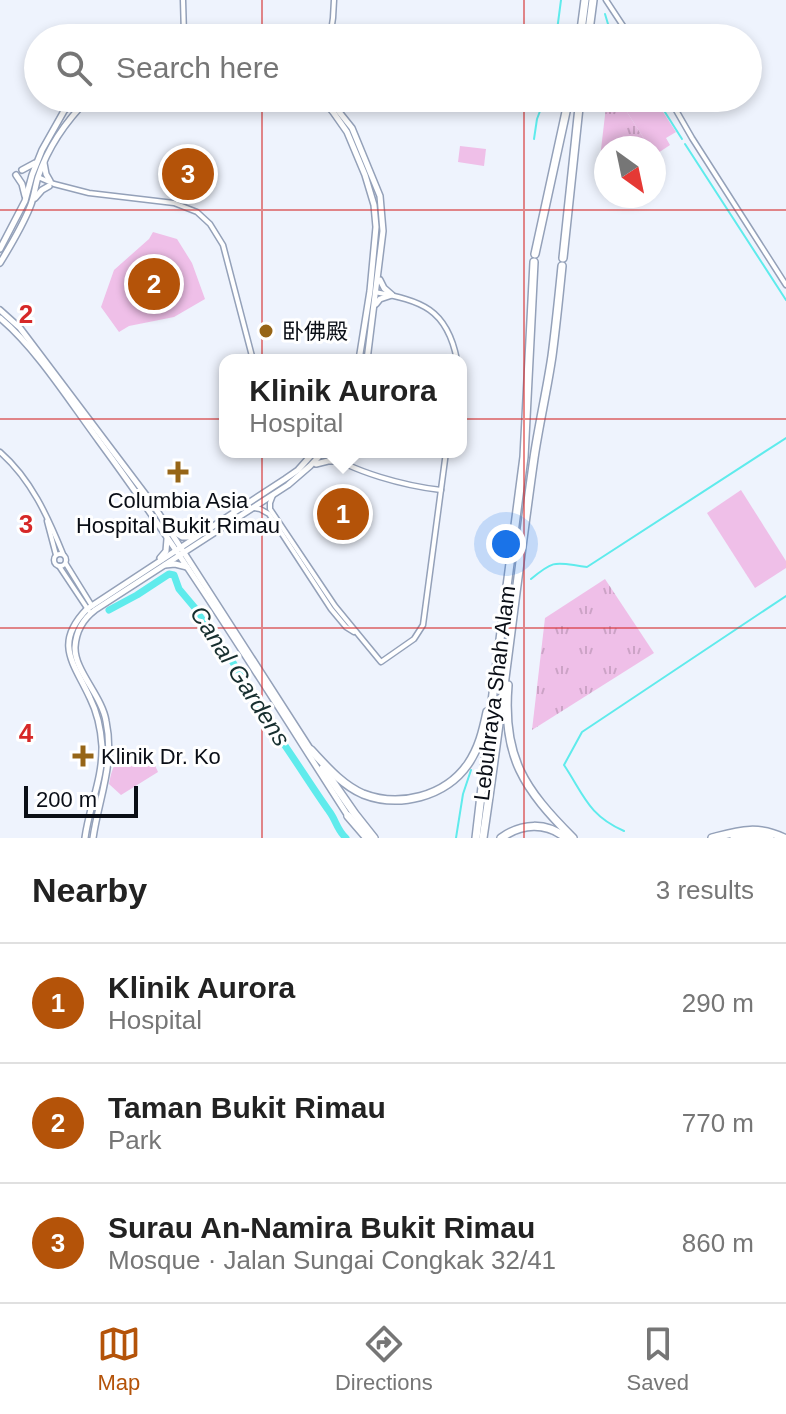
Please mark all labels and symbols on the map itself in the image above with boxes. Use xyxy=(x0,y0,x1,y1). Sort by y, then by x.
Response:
north arrow xyxy=(594,136,666,208)
pin: 3 xyxy=(162,144,214,204)
pin: 2 xyxy=(128,254,180,314)
text: 2 xyxy=(19,299,33,329)
place label: 卧佛殿 xyxy=(282,319,348,344)
marker: 卧佛殿 xyxy=(257,322,275,340)
marker: Columbia Asia Hospital Bukit Rimau xyxy=(167,461,189,483)
pin: 1 xyxy=(317,484,369,544)
place label: Columbia Asia Hospital Bukit Rimau xyxy=(76,488,280,538)
text: 3 xyxy=(19,509,33,539)
your location xyxy=(486,524,526,564)
street label: Lebuhraya Shah Alam xyxy=(469,584,520,802)
water label: Canal Gardens xyxy=(185,601,296,751)
text: 4 xyxy=(19,718,34,748)
place label: Klinik Dr. Ko xyxy=(101,744,221,769)
marker: Klinik Dr. Ko xyxy=(72,745,94,767)
scale bar xyxy=(24,782,138,818)

